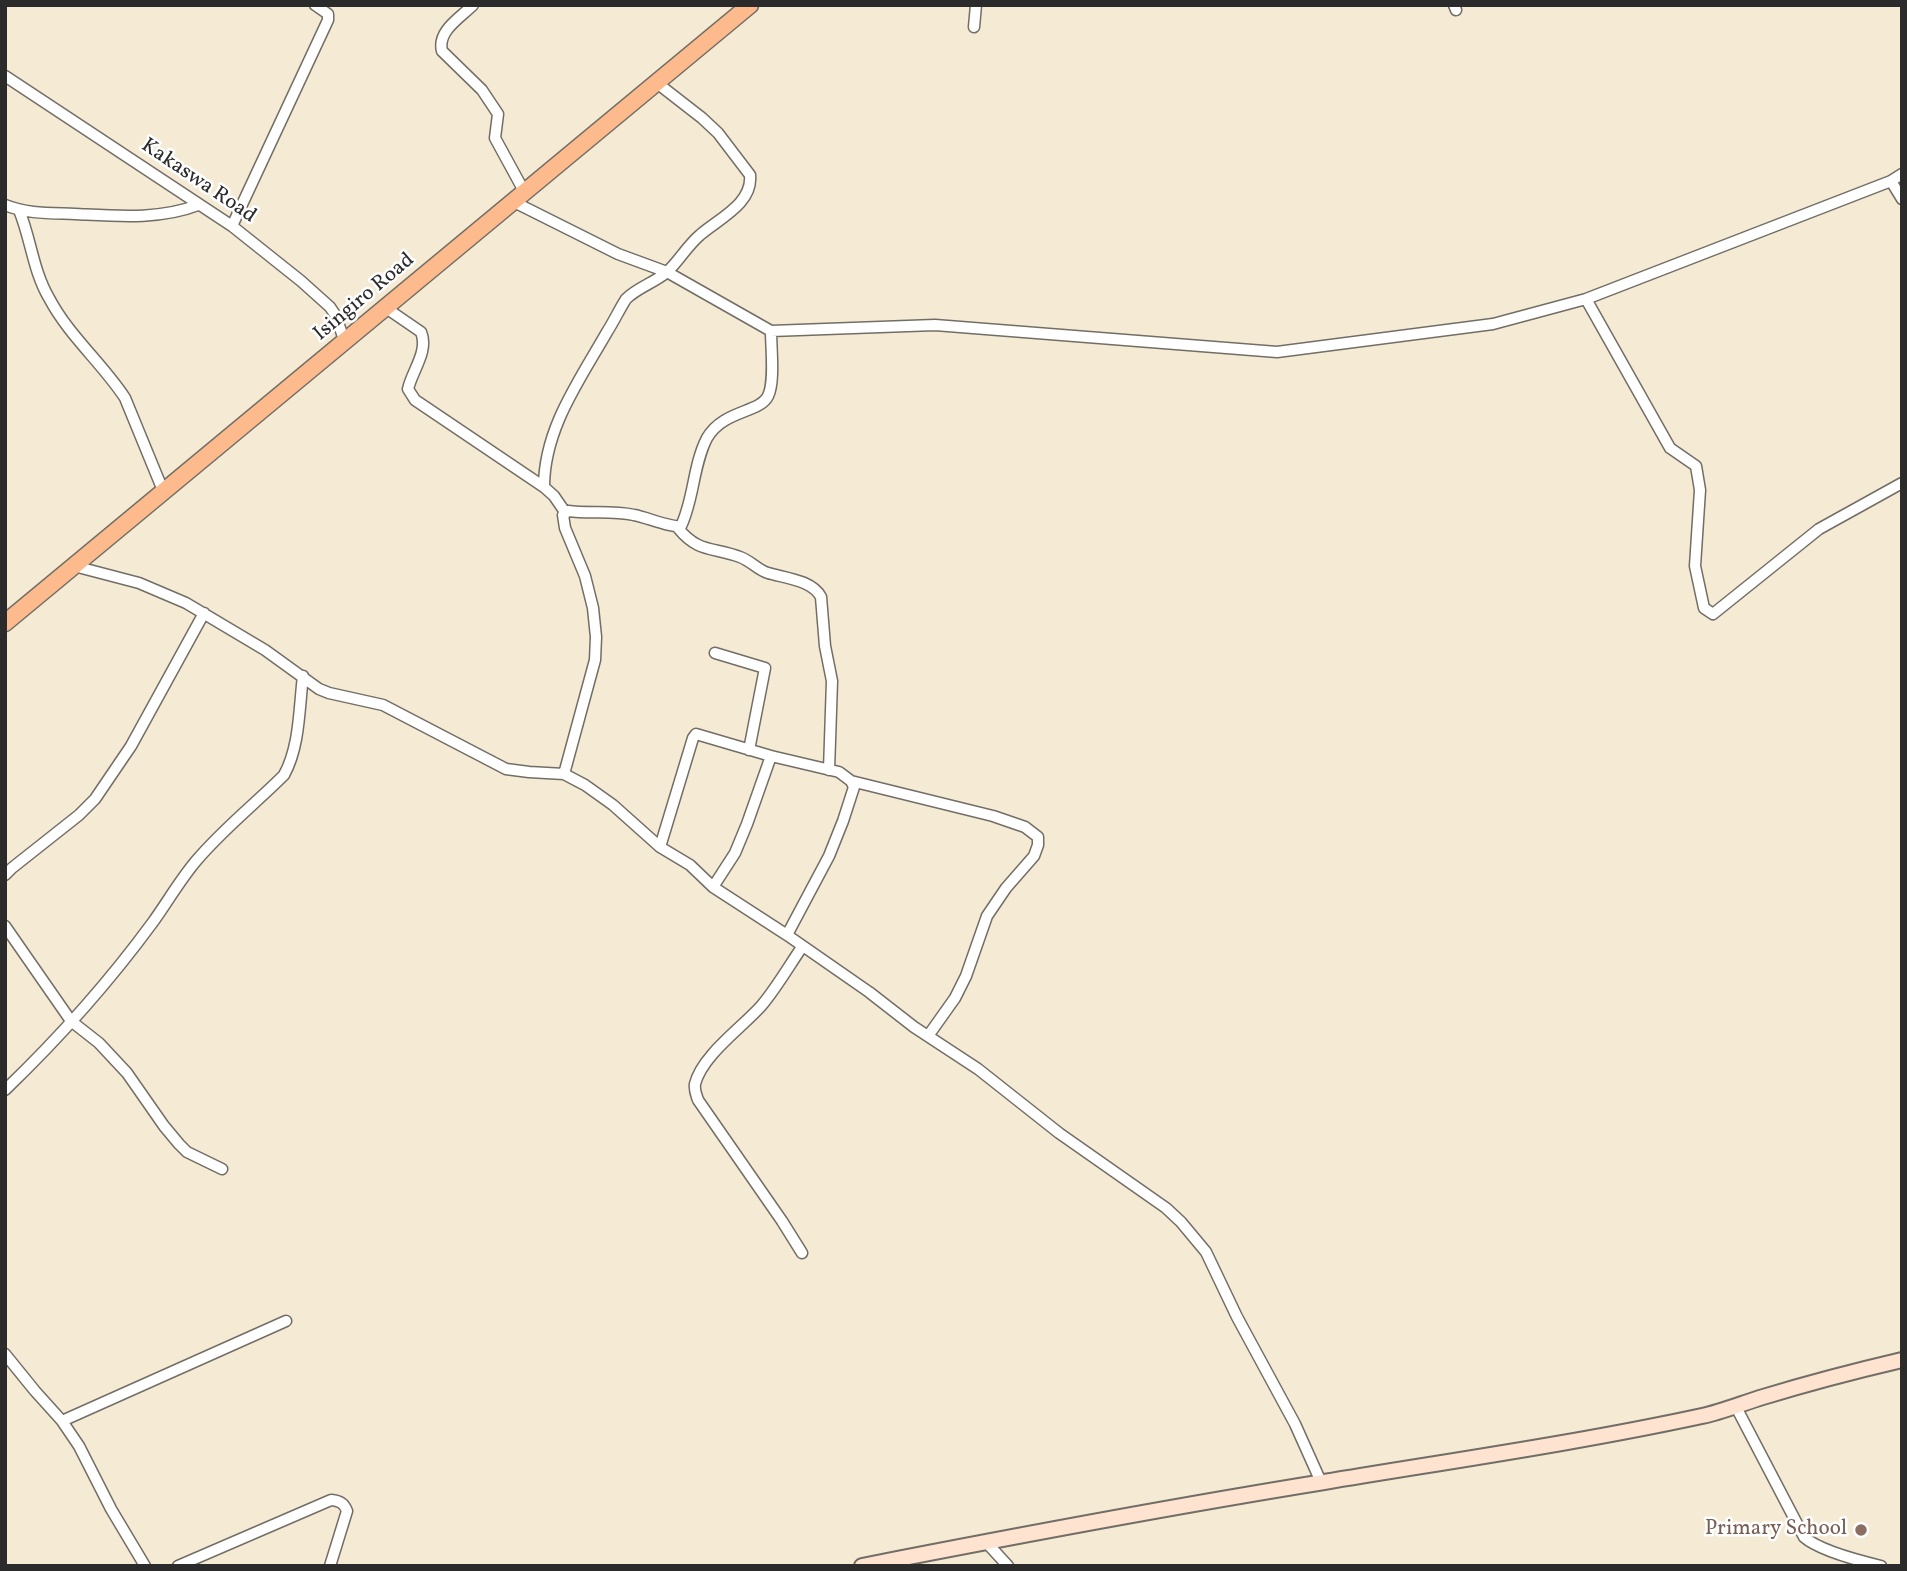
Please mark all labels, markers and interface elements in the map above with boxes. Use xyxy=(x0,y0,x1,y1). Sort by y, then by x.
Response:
street label: Kakaswa Road xyxy=(136,134,260,230)
street label: Isingiro Road xyxy=(309,249,421,347)
place label: Primary School xyxy=(1705,1517,1847,1543)
marker: Primary School xyxy=(1853,1522,1869,1538)

